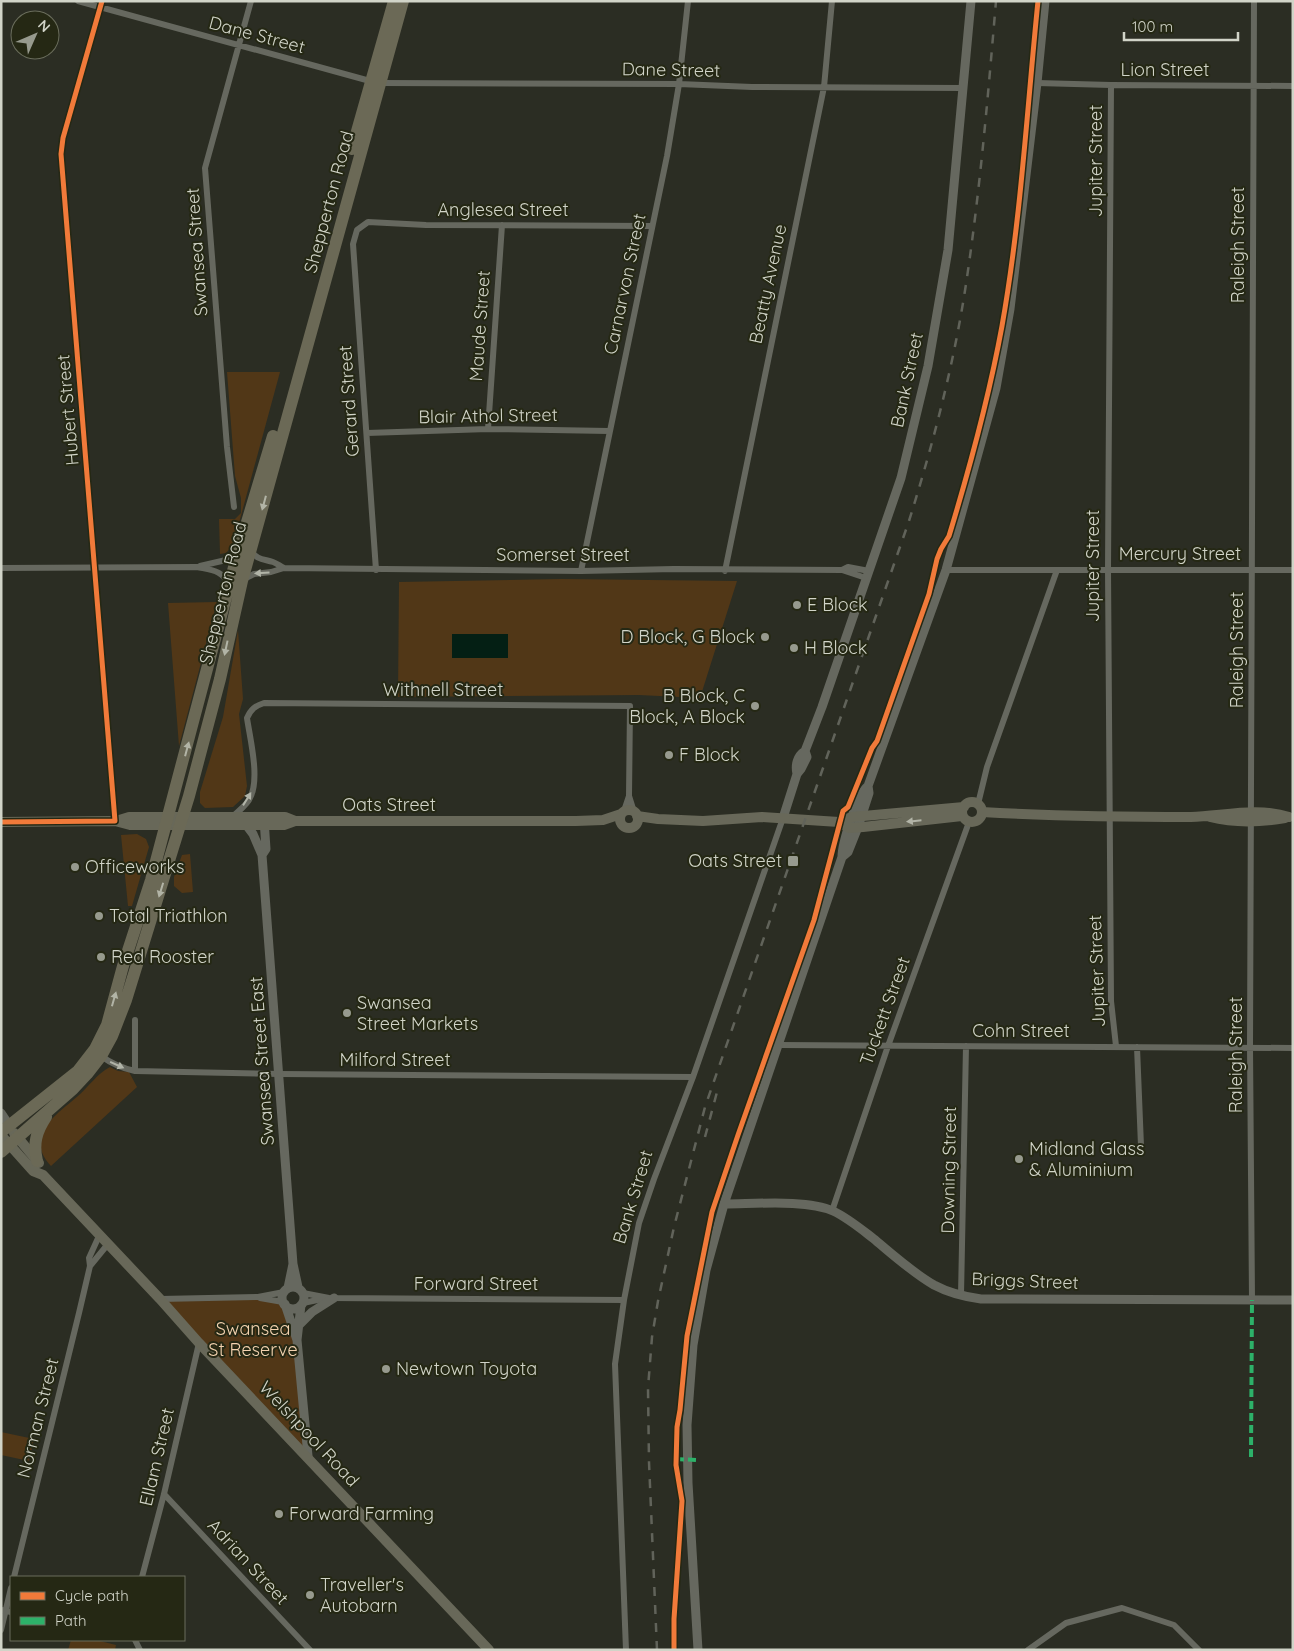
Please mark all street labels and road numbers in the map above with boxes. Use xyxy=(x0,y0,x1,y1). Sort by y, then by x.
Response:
street label: Dane Street xyxy=(207,11,308,58)
street label: Dane Street xyxy=(622,57,720,82)
street label: Lion Street xyxy=(1121,58,1209,81)
street label: Jupiter Street xyxy=(1084,105,1107,217)
street label: Shepperton Road xyxy=(298,128,359,276)
street label: Swansea Street xyxy=(181,187,212,317)
street label: Raleigh Street xyxy=(1226,187,1249,303)
street label: Anglesea Street xyxy=(437,198,569,221)
street label: Carnarvon Street xyxy=(598,211,651,356)
street label: Beatty Avenue xyxy=(744,222,791,346)
street label: Maude Street xyxy=(464,270,495,382)
street label: Bank Street xyxy=(885,330,928,430)
street label: Gerard Street xyxy=(333,344,364,458)
street label: Hubert Street xyxy=(51,354,84,467)
street label: Blair Athol Street xyxy=(418,403,558,428)
street label: Jupiter Street xyxy=(1081,510,1104,622)
street label: Shepperton Road xyxy=(194,519,251,667)
street label: Mercury Street xyxy=(1119,542,1241,565)
street label: Somerset Street xyxy=(496,543,630,566)
street label: Raleigh Street xyxy=(1225,592,1248,708)
street label: Withnell Street xyxy=(383,678,503,701)
street label: Oats Street xyxy=(342,793,436,816)
street label: Jupiter Street xyxy=(1083,914,1110,1028)
street label: Tuckett Street xyxy=(854,953,915,1068)
street label: Swansea Street East xyxy=(244,976,279,1146)
street label: Raleigh Street xyxy=(1224,997,1247,1113)
street label: Cohn Street xyxy=(972,1019,1070,1042)
street label: Milford Street xyxy=(339,1048,451,1071)
street label: Downing Street xyxy=(936,1106,961,1234)
street label: Bank Street xyxy=(607,1147,658,1246)
street label: Briggs Street xyxy=(971,1267,1079,1294)
street label: Forward Street xyxy=(414,1272,538,1295)
street label: Norman Street xyxy=(12,1356,64,1480)
street label: Welshpool Road xyxy=(254,1376,364,1491)
street label: Ellam Street xyxy=(134,1406,179,1508)
street label: Adrian Street xyxy=(203,1514,294,1609)

